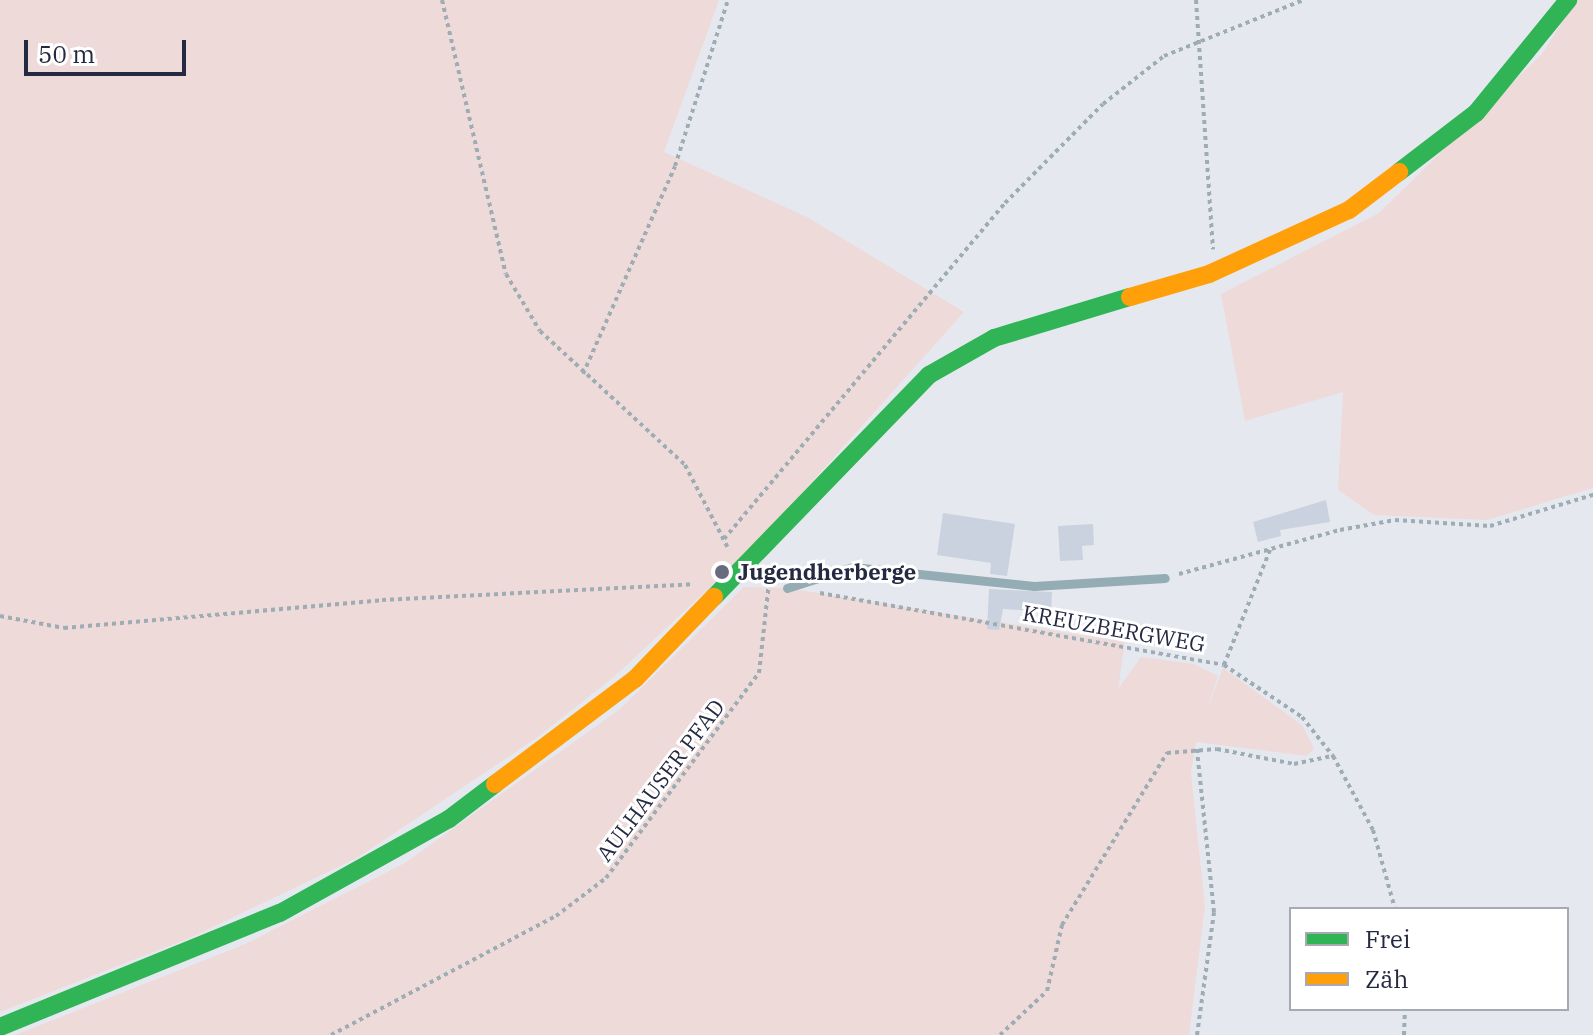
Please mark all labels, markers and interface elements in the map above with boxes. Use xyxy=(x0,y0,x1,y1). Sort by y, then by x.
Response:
scale bar xyxy=(28,24,190,74)
text: 50 m xyxy=(38,38,95,70)
place label: Jugendherberge xyxy=(738,559,916,585)
marker: Jugendherberge xyxy=(713,563,731,581)
street label: KREUZBERGWEG xyxy=(1021,599,1207,657)
street label: AULHAUSER PFAD xyxy=(591,694,729,866)
legend xyxy=(1289,907,1569,1011)
text: Frei xyxy=(1365,923,1410,955)
text: Zäh xyxy=(1365,963,1408,995)

